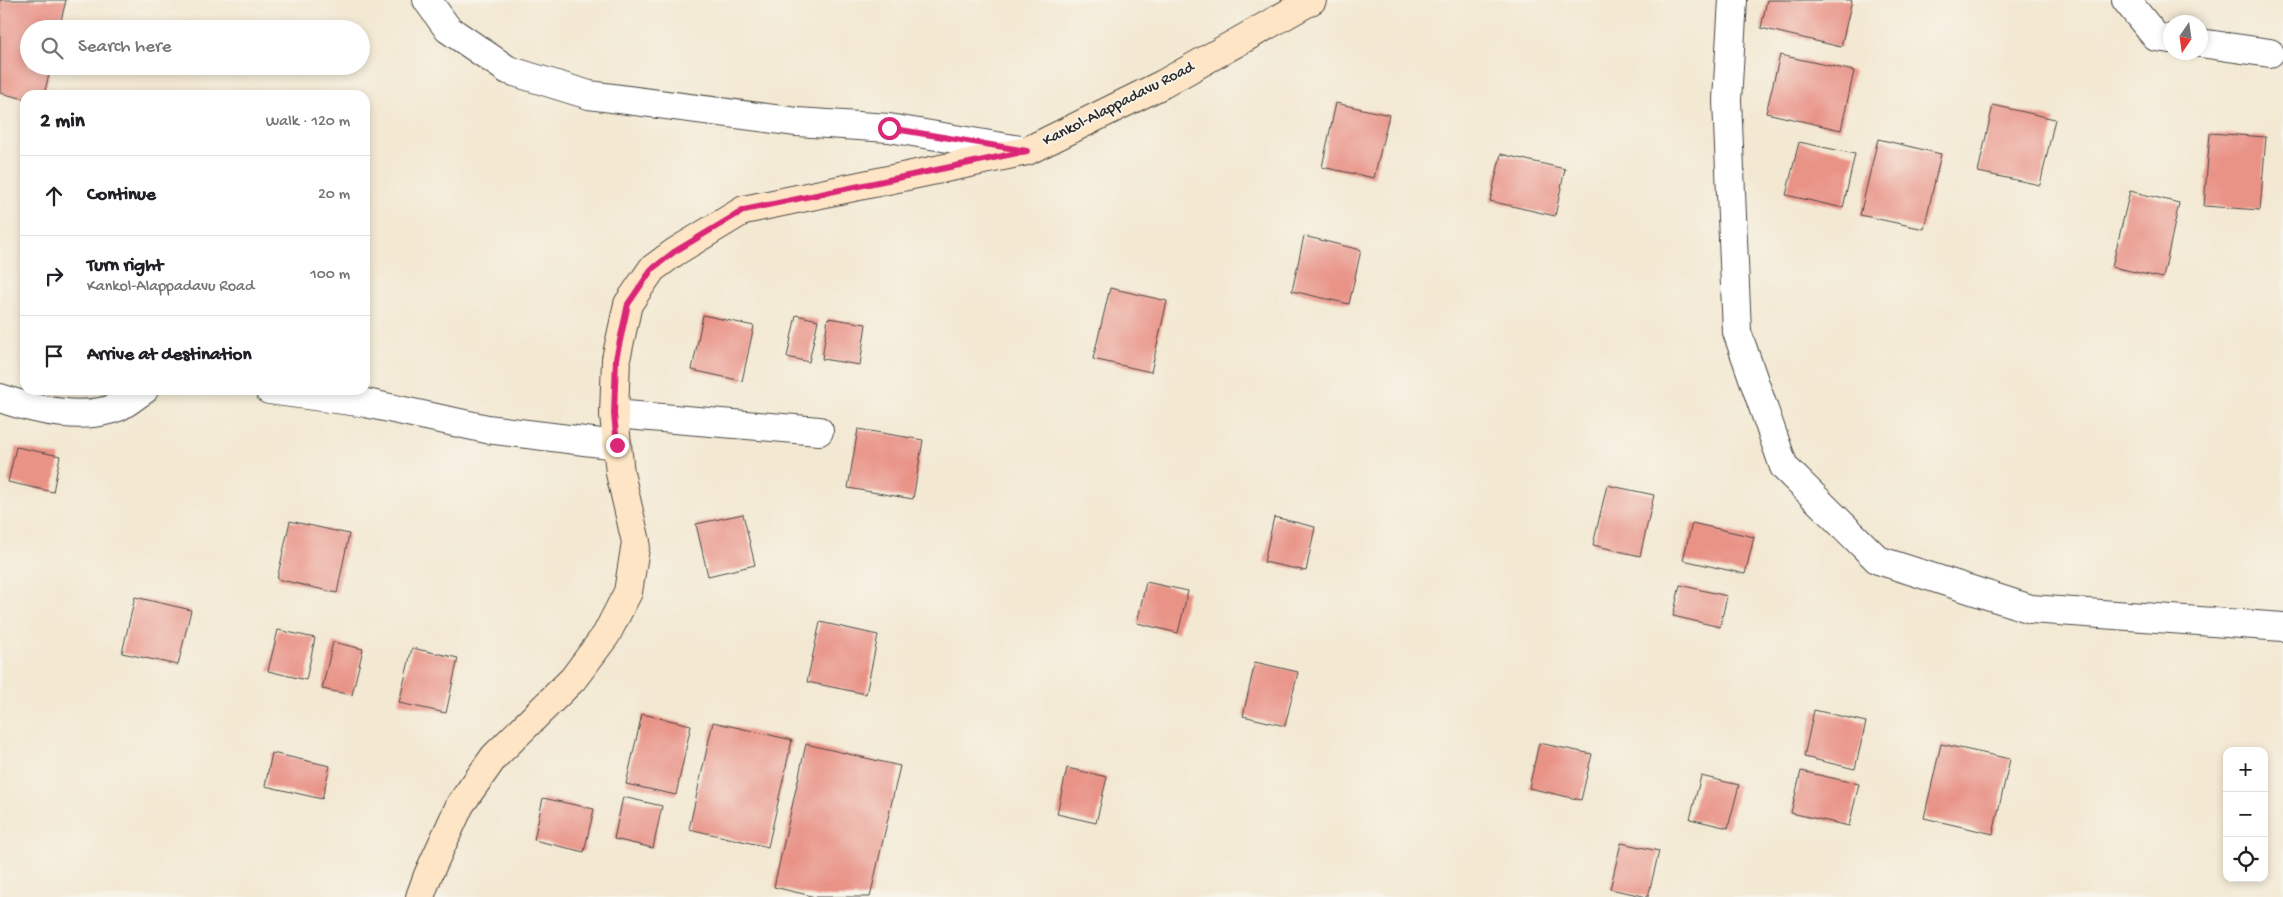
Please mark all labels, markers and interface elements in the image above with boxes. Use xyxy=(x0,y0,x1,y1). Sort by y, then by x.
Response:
north arrow xyxy=(2163,15,2208,60)
search box xyxy=(20,20,370,75)
icon: search xyxy=(38,34,66,62)
text: Search here xyxy=(78,36,172,59)
street label: Kankol-Alappadavu Road xyxy=(1040,58,1199,151)
text: 2 min xyxy=(40,110,85,135)
text: Walk · 120 m xyxy=(266,113,350,132)
route start xyxy=(878,117,901,140)
icon: ahead xyxy=(40,182,68,210)
text: Continue xyxy=(87,184,156,207)
text: 20 m xyxy=(318,186,350,205)
text: Turn right xyxy=(87,255,163,278)
icon: right xyxy=(40,262,68,290)
text: 100 m xyxy=(310,266,350,285)
text: Kankol-Alappadavu Road xyxy=(87,278,254,297)
icon: arrive xyxy=(40,342,68,370)
text: Arrive at destination xyxy=(87,344,251,367)
route end xyxy=(606,434,629,457)
map controls xyxy=(2223,747,2268,882)
button: + xyxy=(2223,747,2268,792)
button: − xyxy=(2223,792,2268,837)
button: locate xyxy=(2223,837,2268,882)

